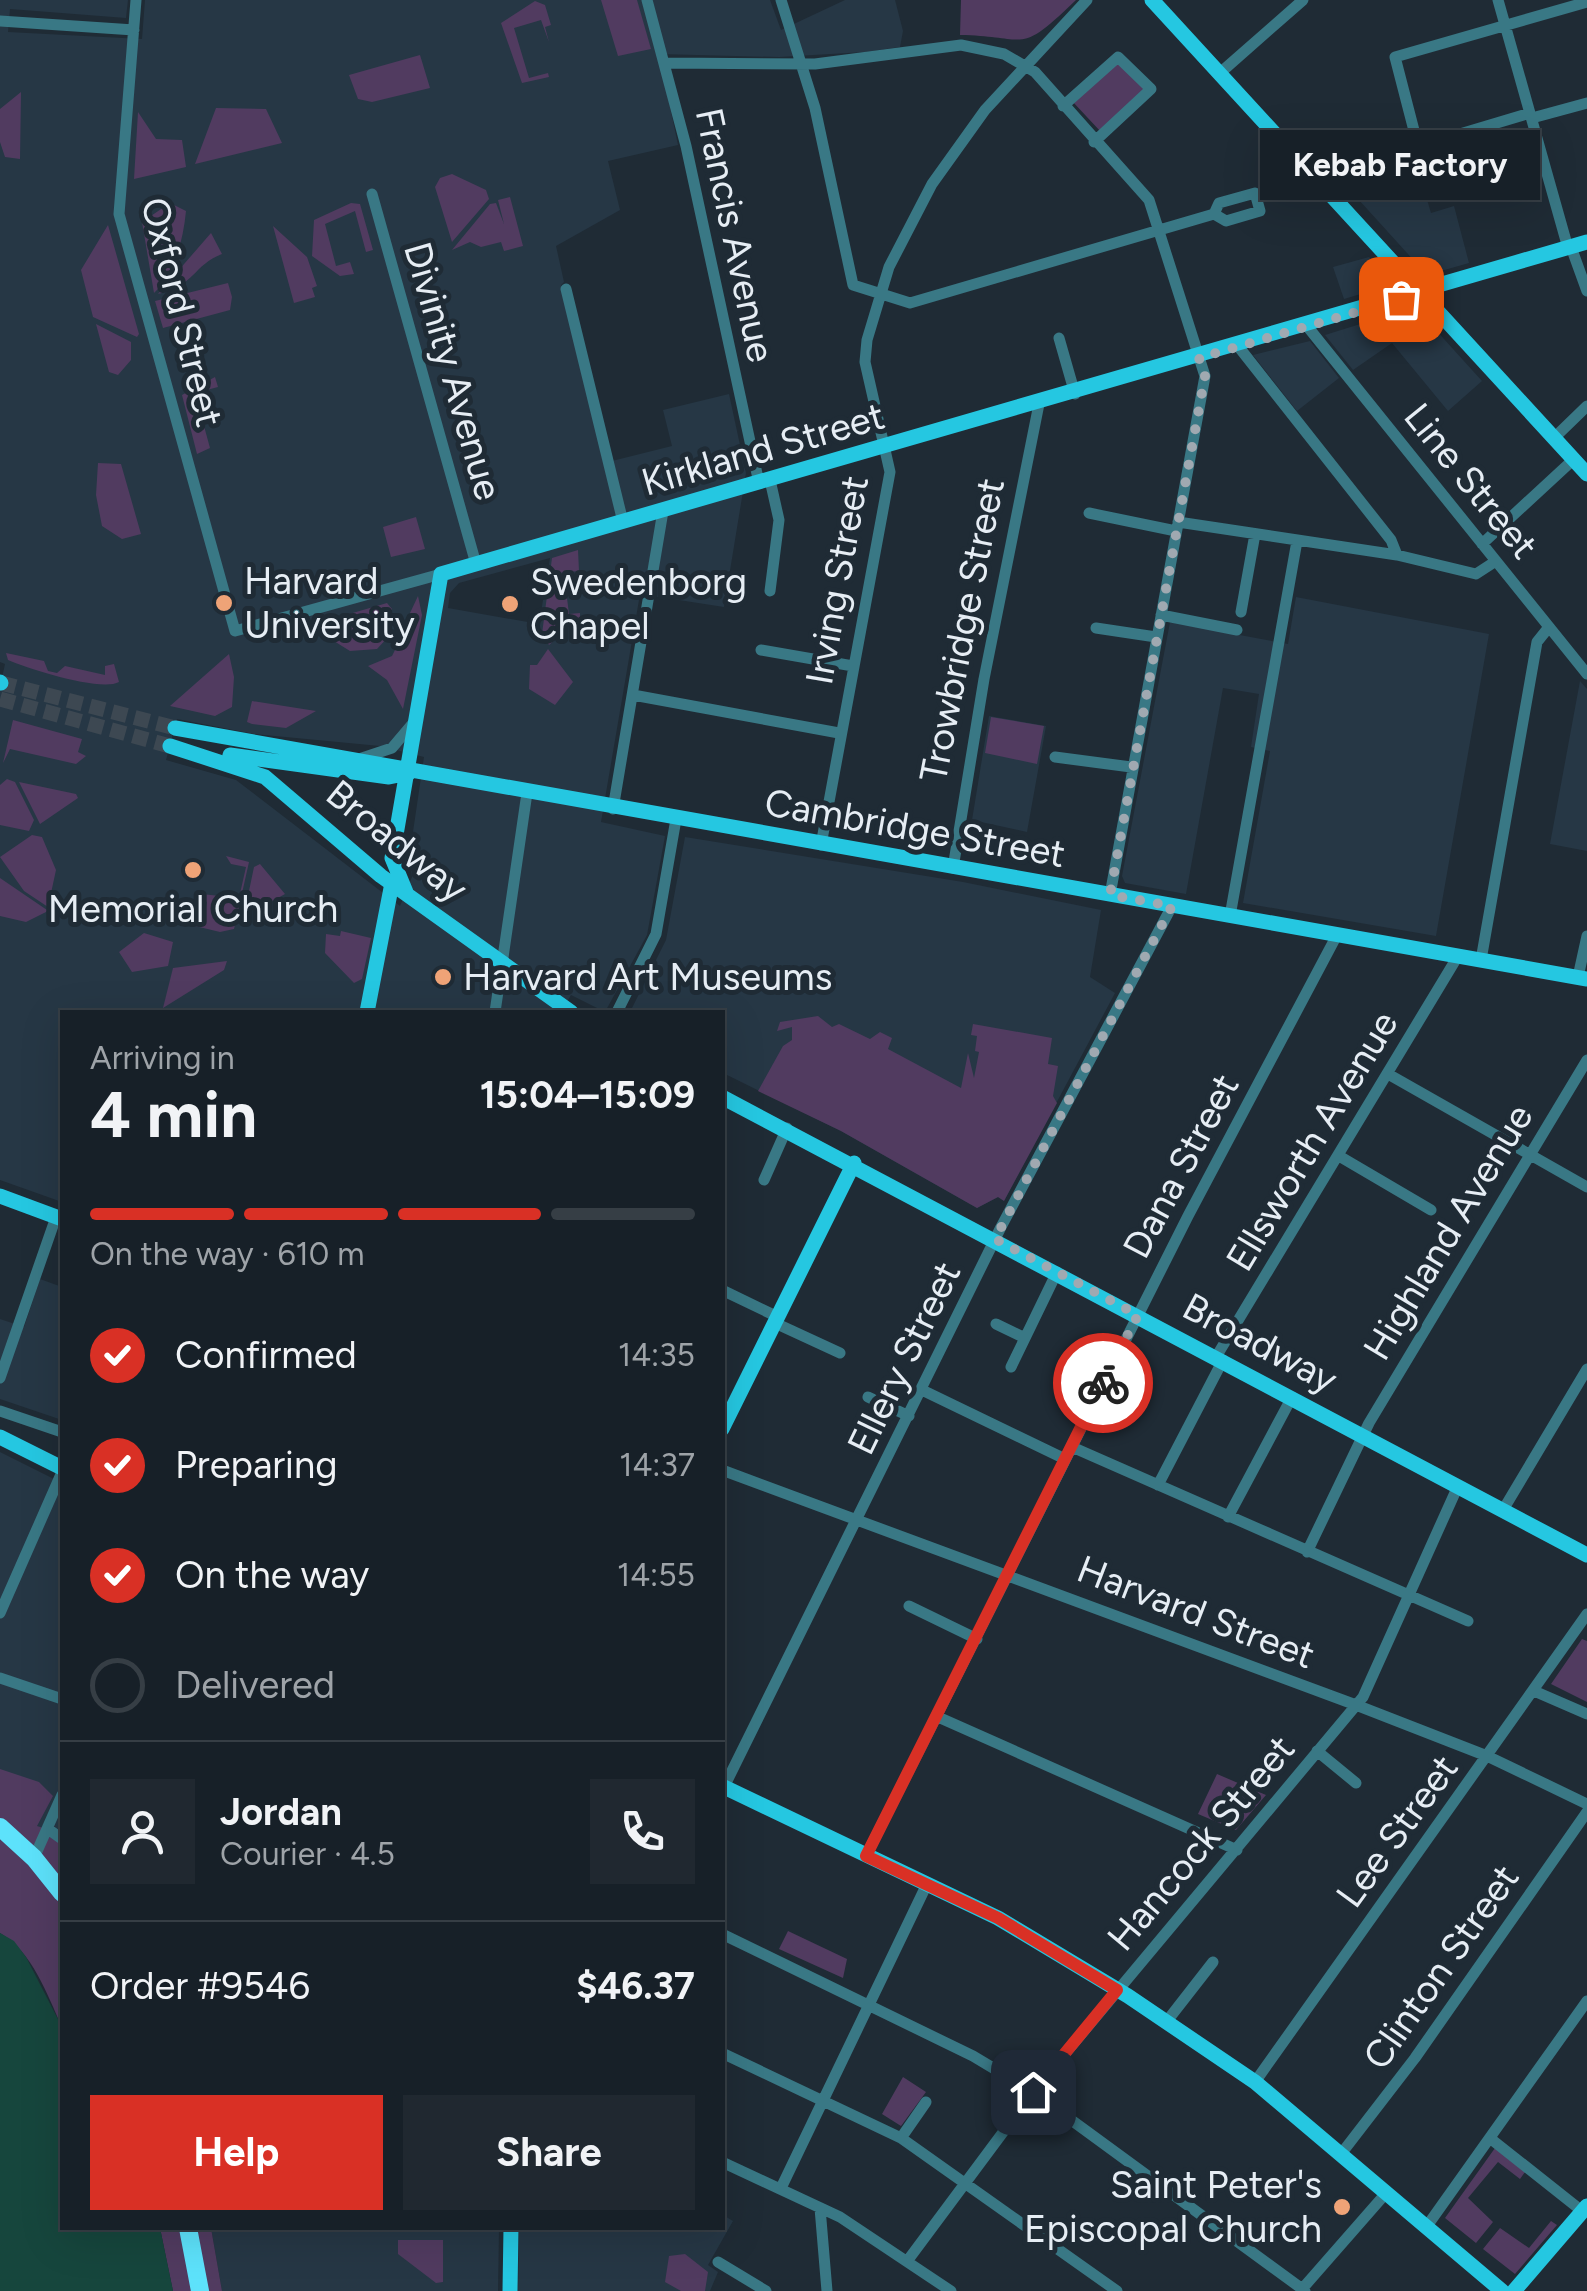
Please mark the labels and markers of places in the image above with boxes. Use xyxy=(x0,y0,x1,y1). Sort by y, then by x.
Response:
callout: Kebab Factory xyxy=(1261,129,1541,199)
pin xyxy=(1359,257,1444,342)
place label: Harvard University xyxy=(244,558,415,648)
place label: Swedenborg Chapel xyxy=(530,559,747,649)
marker: Harvard University xyxy=(213,592,235,614)
marker: Swedenborg Chapel xyxy=(499,593,521,615)
marker: Memorial Church xyxy=(182,859,204,881)
place label: Memorial Church xyxy=(48,886,338,932)
place label: Harvard Art Museums xyxy=(463,954,832,1000)
marker: Harvard Art Museums xyxy=(432,966,454,988)
pin xyxy=(991,2050,1076,2135)
place label: Saint Peter's Episcopal Church xyxy=(1024,2162,1322,2252)
marker: Saint Peter's Episcopal Church xyxy=(1331,2196,1353,2218)

